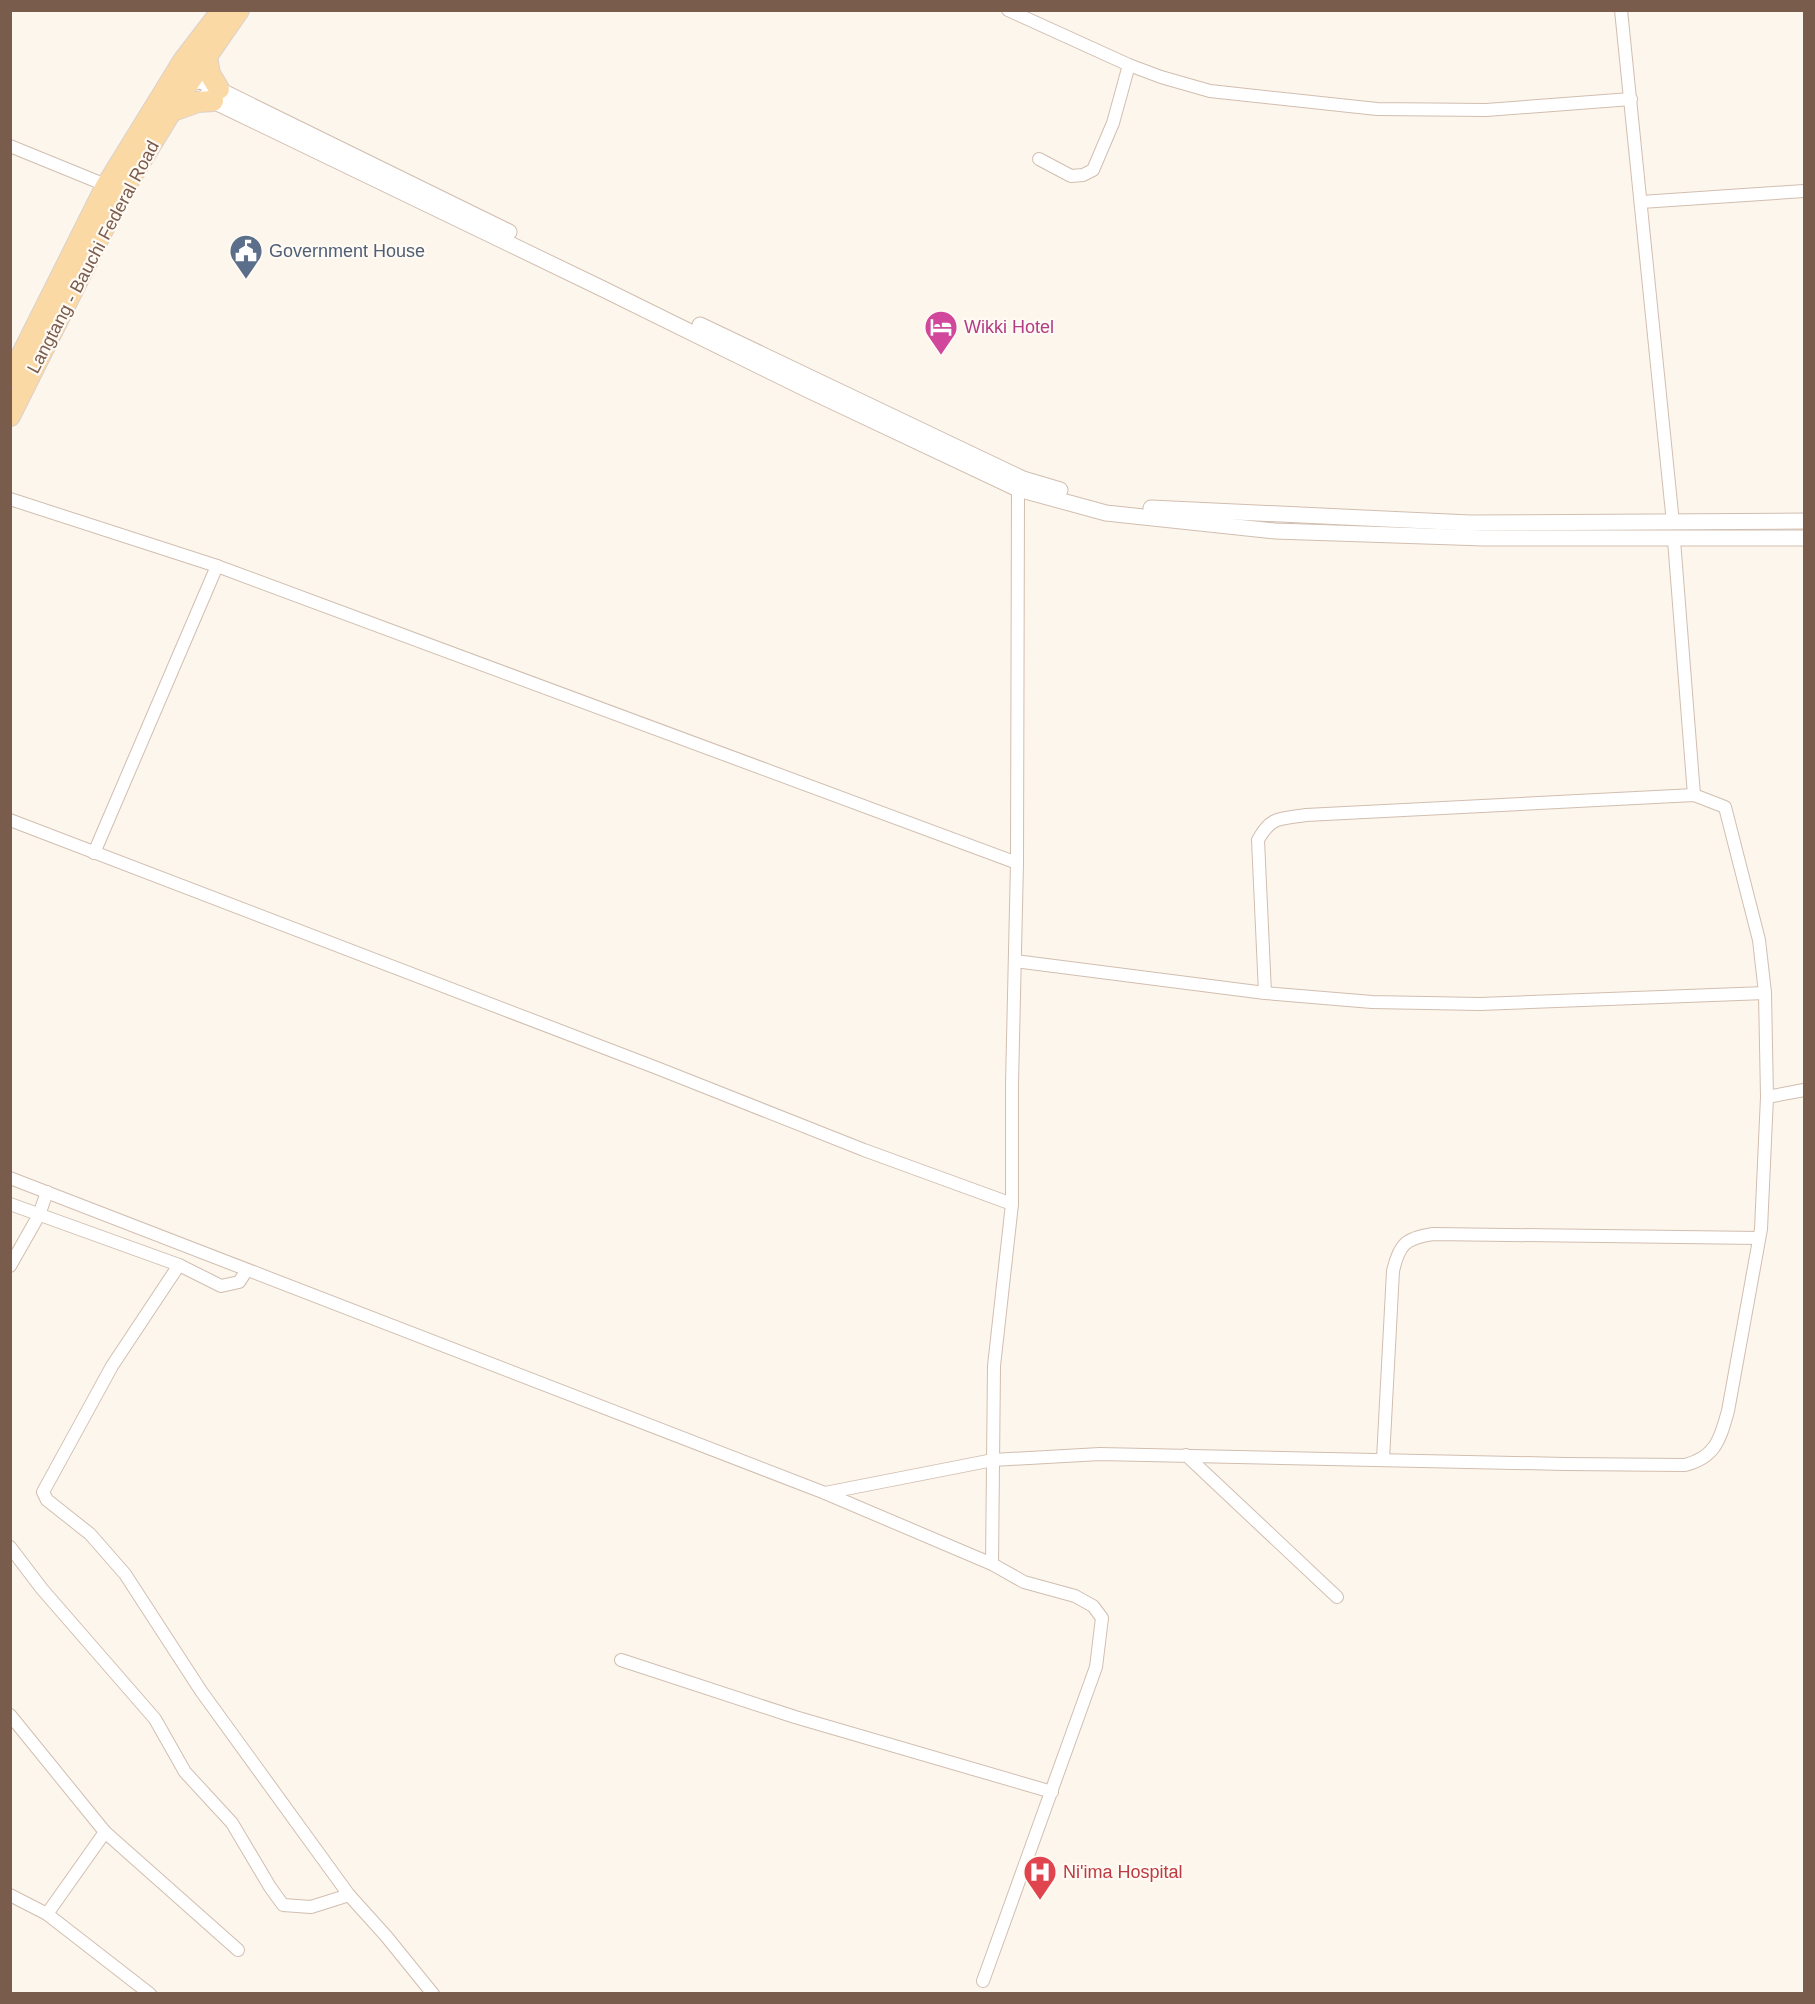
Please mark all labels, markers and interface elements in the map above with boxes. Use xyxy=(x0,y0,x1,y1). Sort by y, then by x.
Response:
street label: Langtang - Bauchi Federal Road xyxy=(23,137,163,377)
public building icon: Government House xyxy=(228,233,264,280)
place label: Government House xyxy=(269,241,425,261)
hotel icon: Wikki Hotel xyxy=(923,309,959,356)
place label: Wikki Hotel xyxy=(964,317,1054,337)
hospital icon: Ni'ima Hospital xyxy=(1022,1854,1058,1901)
place label: Ni'ima Hospital xyxy=(1063,1862,1182,1882)

